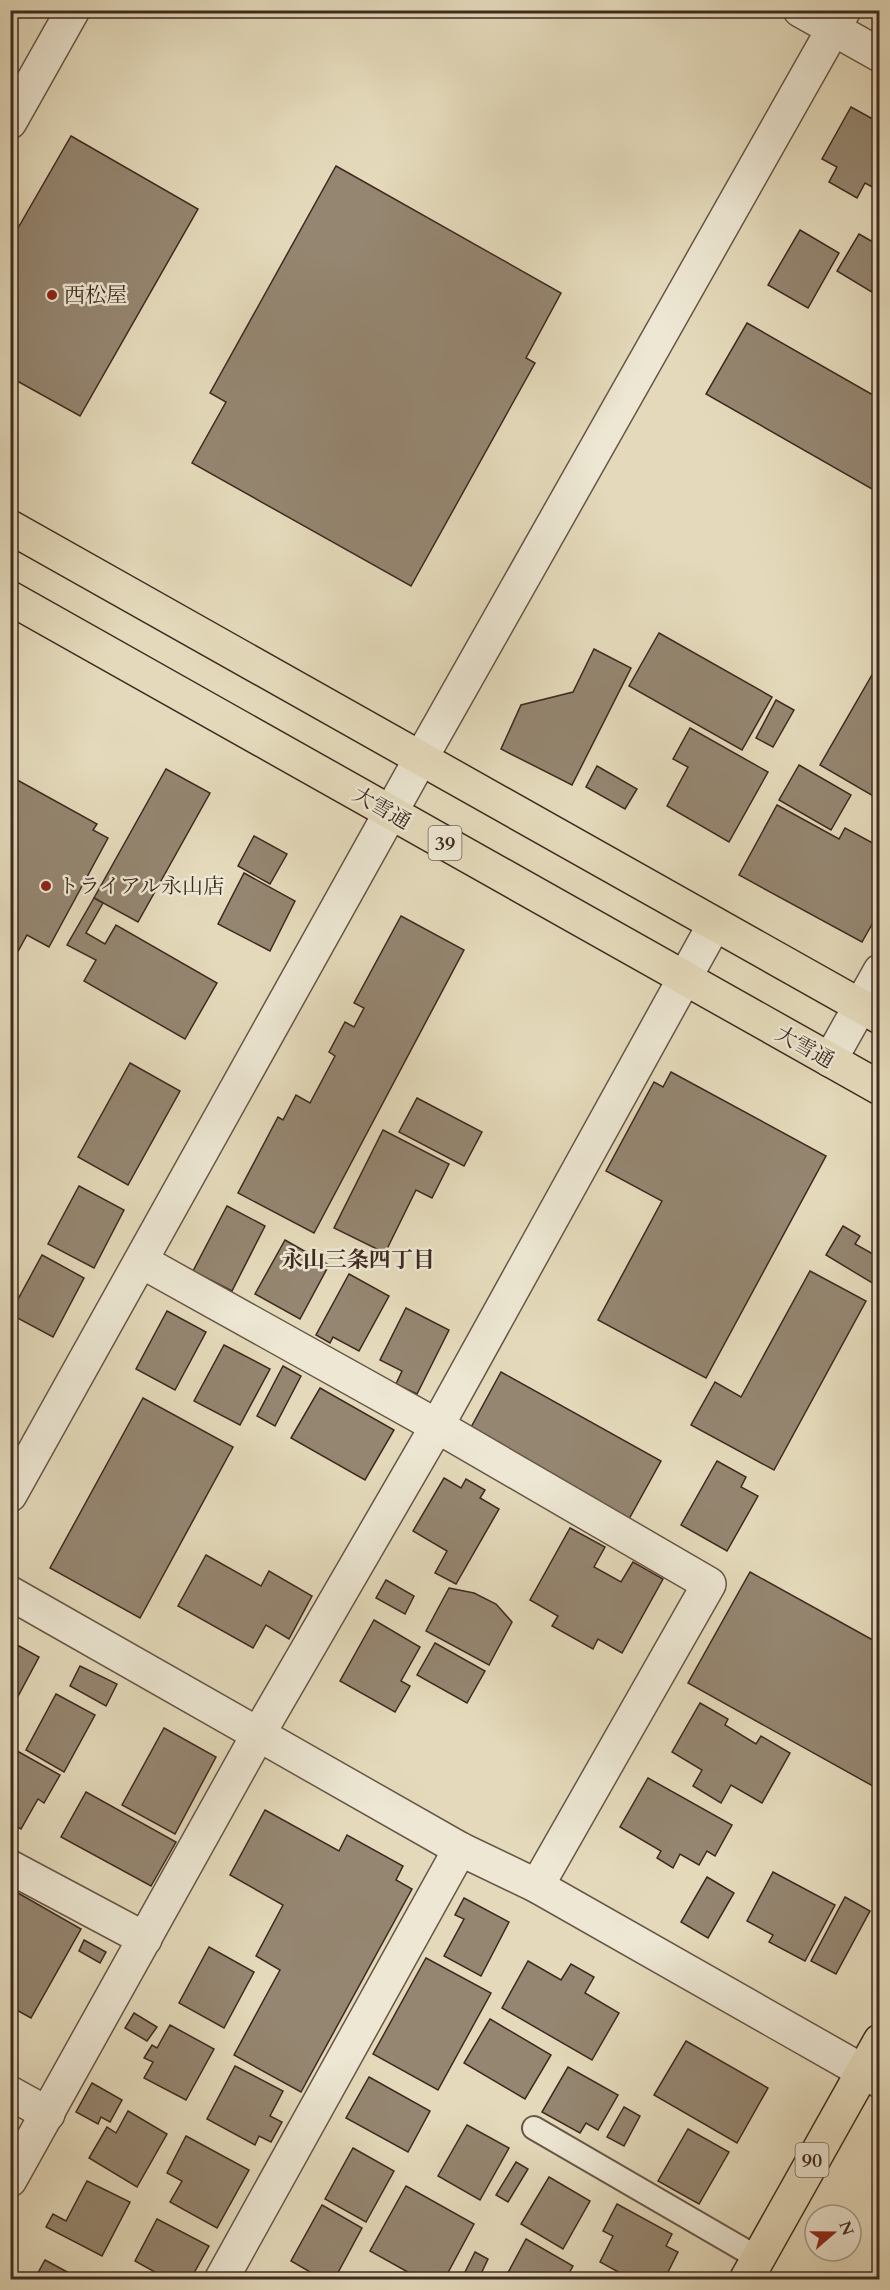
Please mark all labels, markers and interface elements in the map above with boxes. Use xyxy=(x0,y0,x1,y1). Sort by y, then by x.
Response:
place label: 西松屋 xyxy=(64,281,127,310)
marker: 西松屋 xyxy=(45,288,59,302)
street label: 大雪通 xyxy=(347,780,416,837)
road number: 39 xyxy=(428,826,462,860)
place label: トライアル永山店 xyxy=(58,872,224,901)
marker: トライアル永山店 xyxy=(39,879,53,893)
street label: 大雪通 xyxy=(770,1019,839,1075)
district label: 永山三条四丁目 xyxy=(281,1245,435,1275)
road number: 90 xyxy=(796,2143,828,2177)
north arrow xyxy=(803,2203,863,2263)
text: N xyxy=(833,2218,859,2239)

